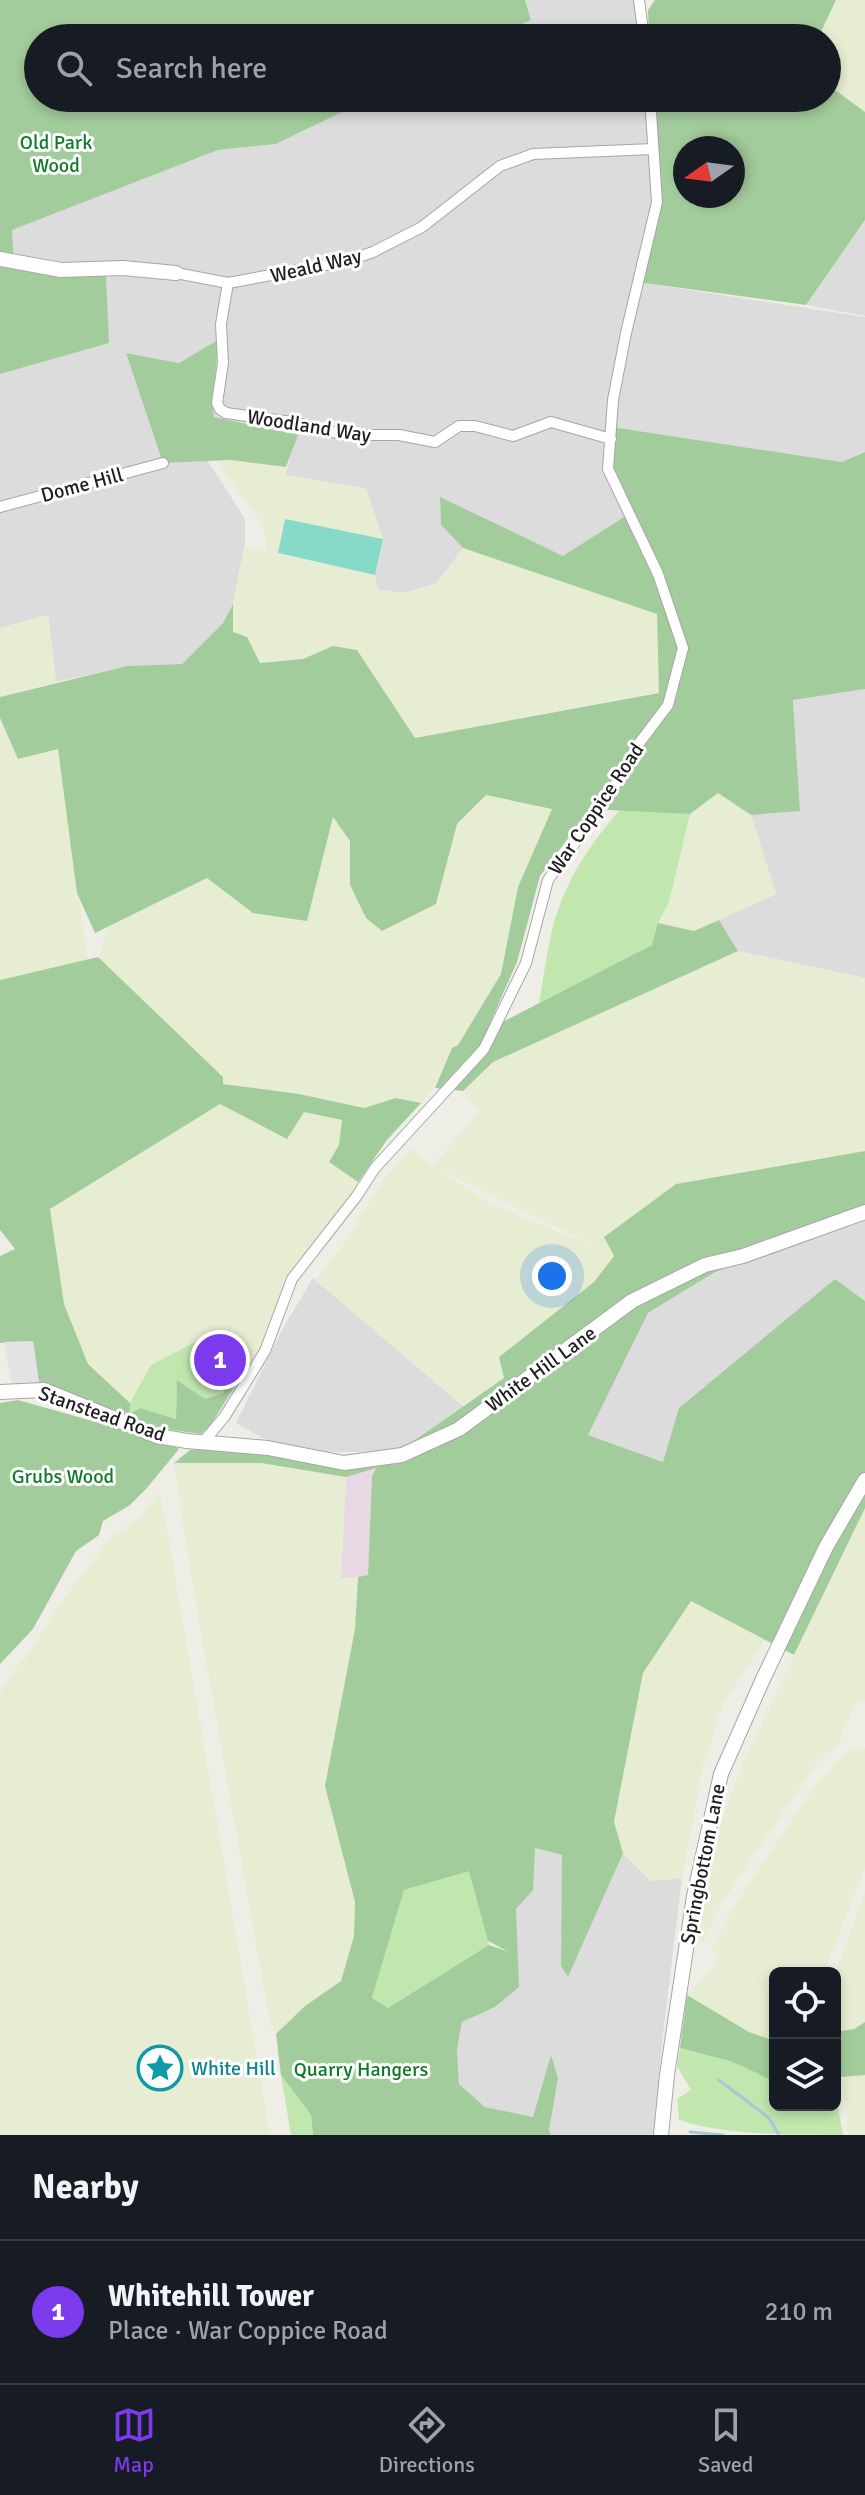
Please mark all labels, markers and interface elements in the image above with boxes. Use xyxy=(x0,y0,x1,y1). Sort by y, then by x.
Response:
search box xyxy=(24,24,841,112)
icon: search xyxy=(52,46,96,90)
text: Search here xyxy=(116,50,267,87)
park label: Old Park Wood xyxy=(20,130,92,178)
north arrow xyxy=(673,136,745,208)
street label: Weald Way xyxy=(268,243,365,289)
street label: Woodland Way xyxy=(245,404,373,448)
street label: Dome Hill xyxy=(38,462,126,508)
street label: War Coppice Road xyxy=(543,738,649,880)
your location xyxy=(532,1256,572,1296)
street label: White Hill Lane xyxy=(481,1321,601,1417)
pin: 1 xyxy=(194,1330,246,1390)
street label: Stanstead Road xyxy=(35,1381,169,1447)
park label: Grubs Wood xyxy=(12,1464,114,1489)
street label: Springbottom Lane xyxy=(675,1782,731,1946)
map controls xyxy=(769,1967,841,2111)
button: locate xyxy=(769,1967,841,2039)
button: layers xyxy=(769,2039,841,2111)
place icon: White Hill xyxy=(136,2044,184,2092)
place label: White Hill xyxy=(191,2056,276,2081)
park label: Quarry Hangers xyxy=(294,2057,428,2082)
text: Nearby xyxy=(32,2166,139,2208)
text: Whitehill Tower xyxy=(108,2278,314,2315)
text: 1 xyxy=(51,2296,65,2328)
text: 210 m xyxy=(764,2296,833,2328)
text: Place · War Coppice Road xyxy=(108,2315,388,2347)
tab: Map xyxy=(112,2403,156,2478)
tab: Directions xyxy=(379,2403,475,2478)
tab: Saved xyxy=(698,2403,753,2478)

